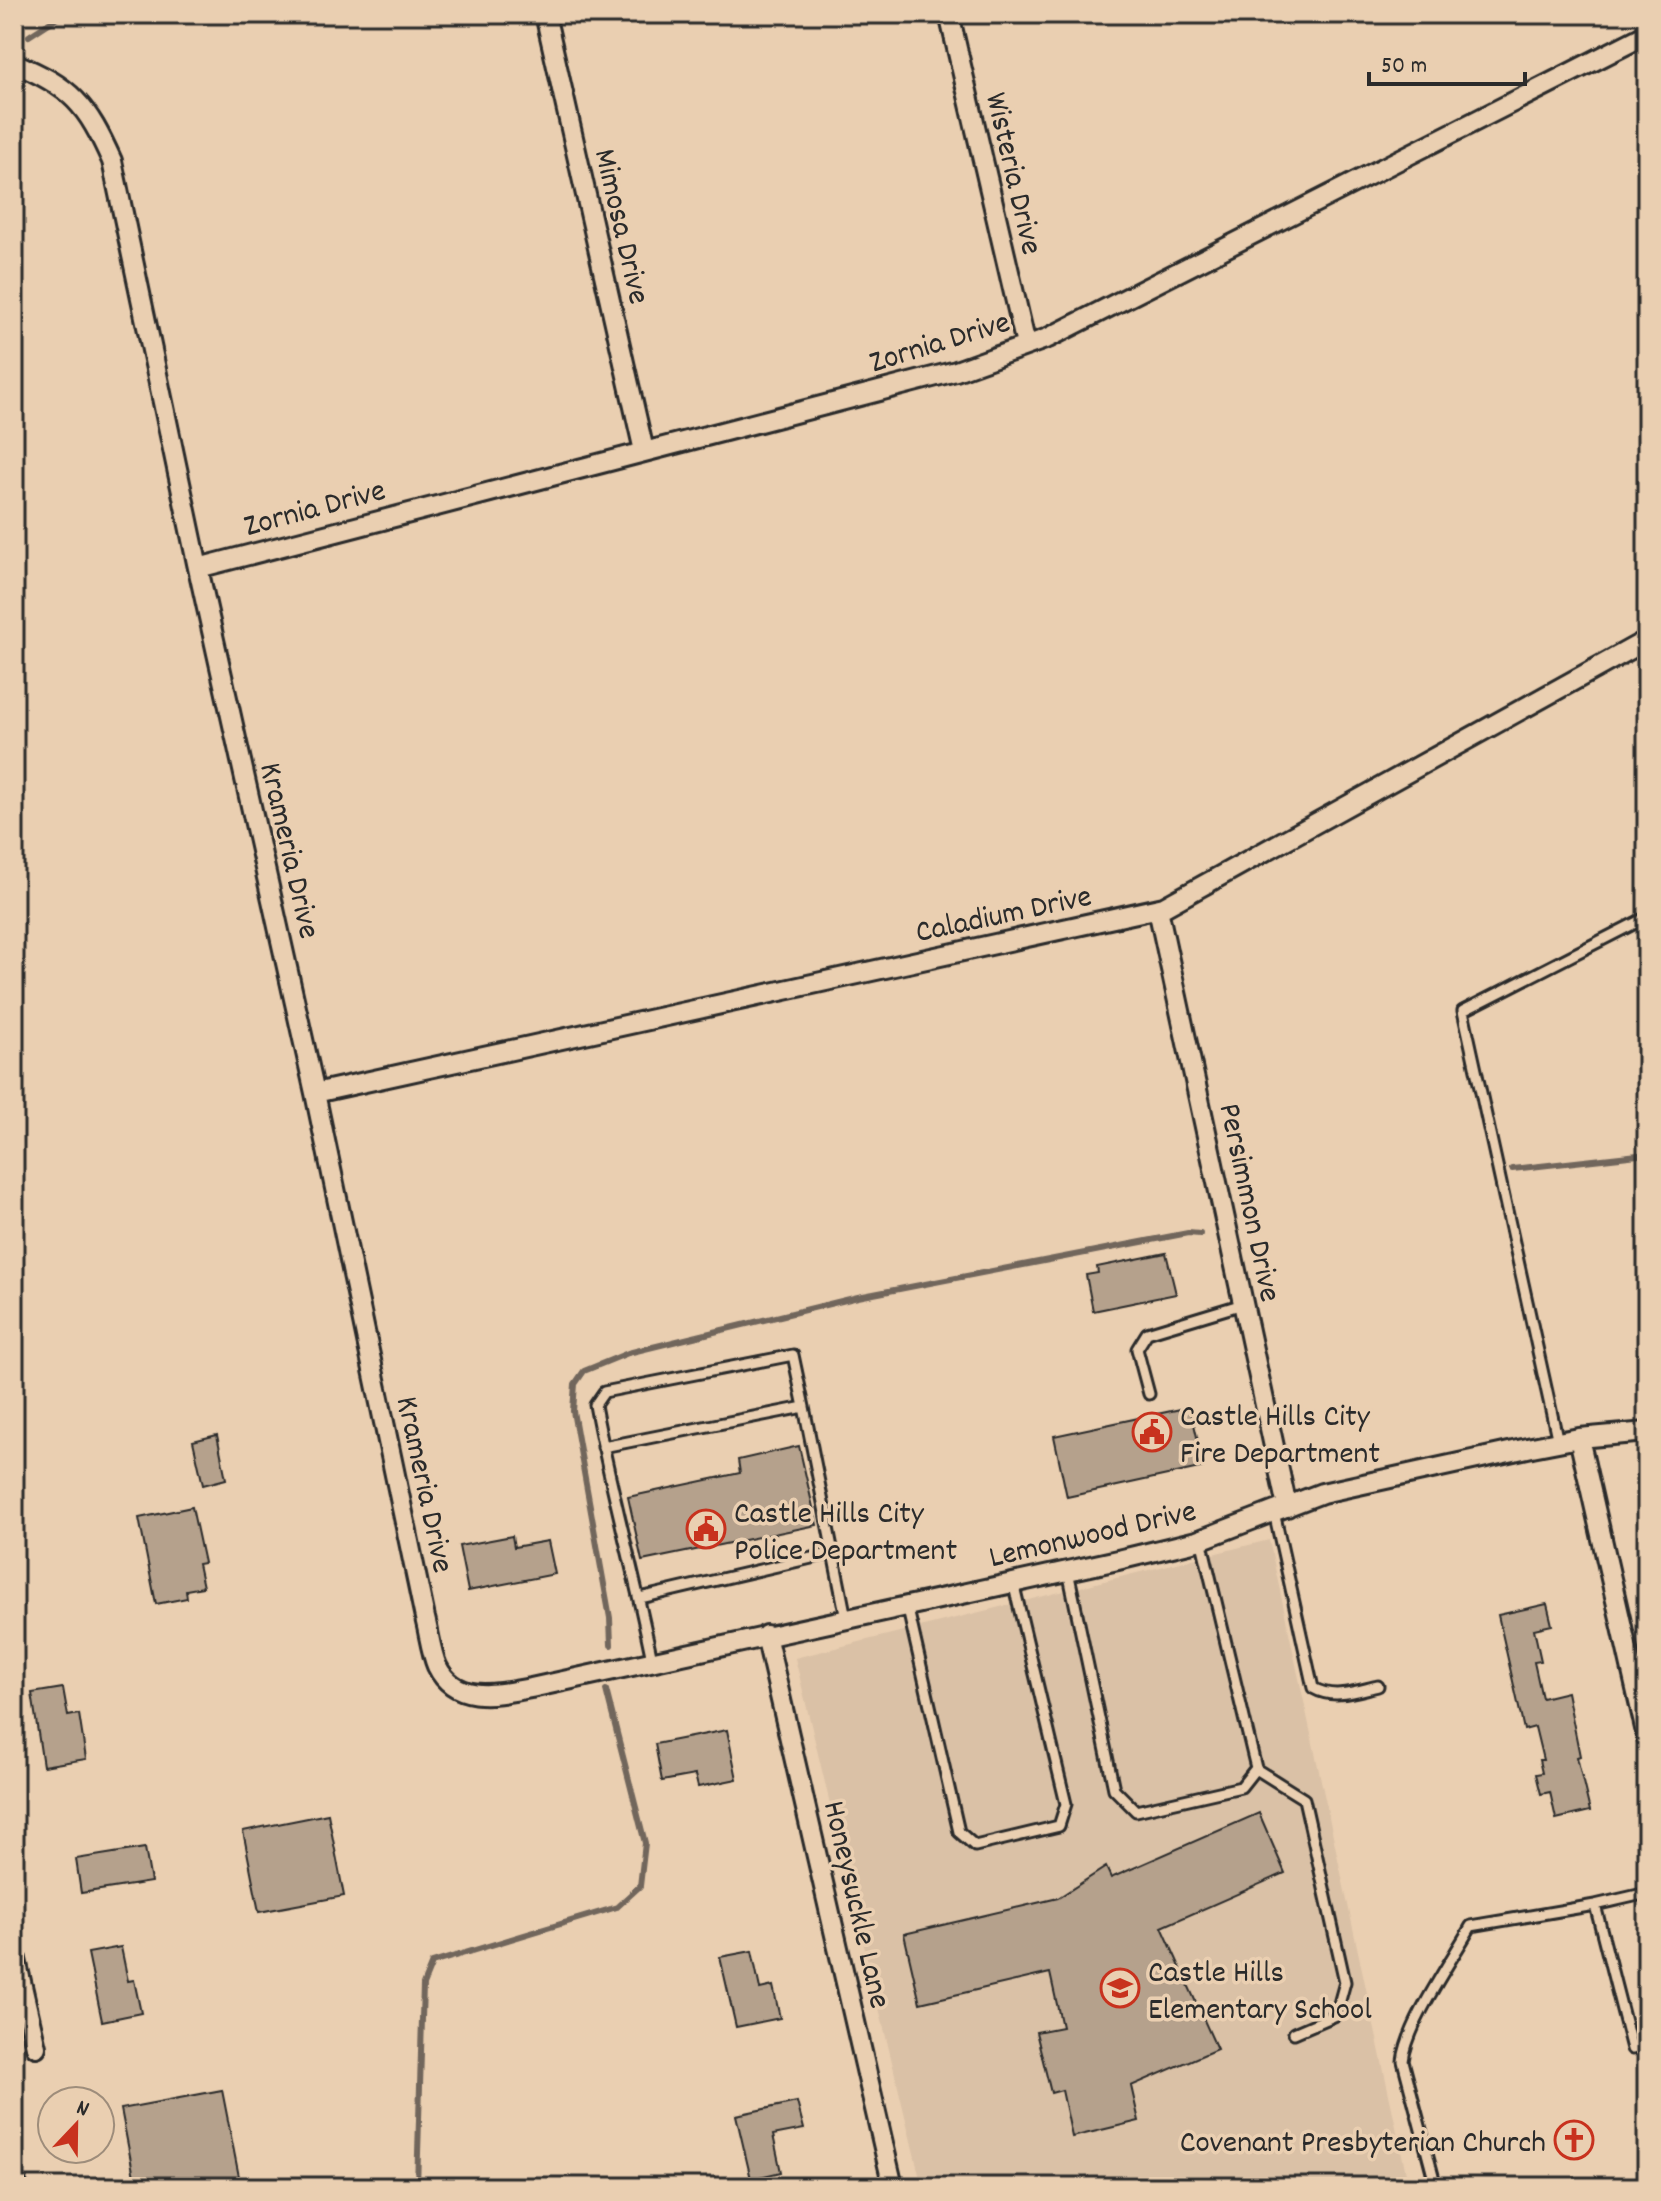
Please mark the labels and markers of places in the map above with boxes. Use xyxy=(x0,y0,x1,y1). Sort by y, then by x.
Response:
place label: Castle Hills City Fire Department xyxy=(1180,1396,1380,1479)
public building icon: Castle Hills City Fire Department xyxy=(1131,1411,1173,1453)
place label: Castle Hills City Police Department xyxy=(734,1493,957,1576)
public building icon: Castle Hills City Police Department xyxy=(685,1508,727,1550)
place label: Castle Hills Elementary School xyxy=(1148,1952,1372,2035)
school or university icon: Castle Hills Elementary School xyxy=(1099,1967,1141,2009)
church icon: Covenant Presbyterian Church xyxy=(1553,2119,1595,2161)
place label: Covenant Presbyterian Church xyxy=(1180,2122,1546,2168)

